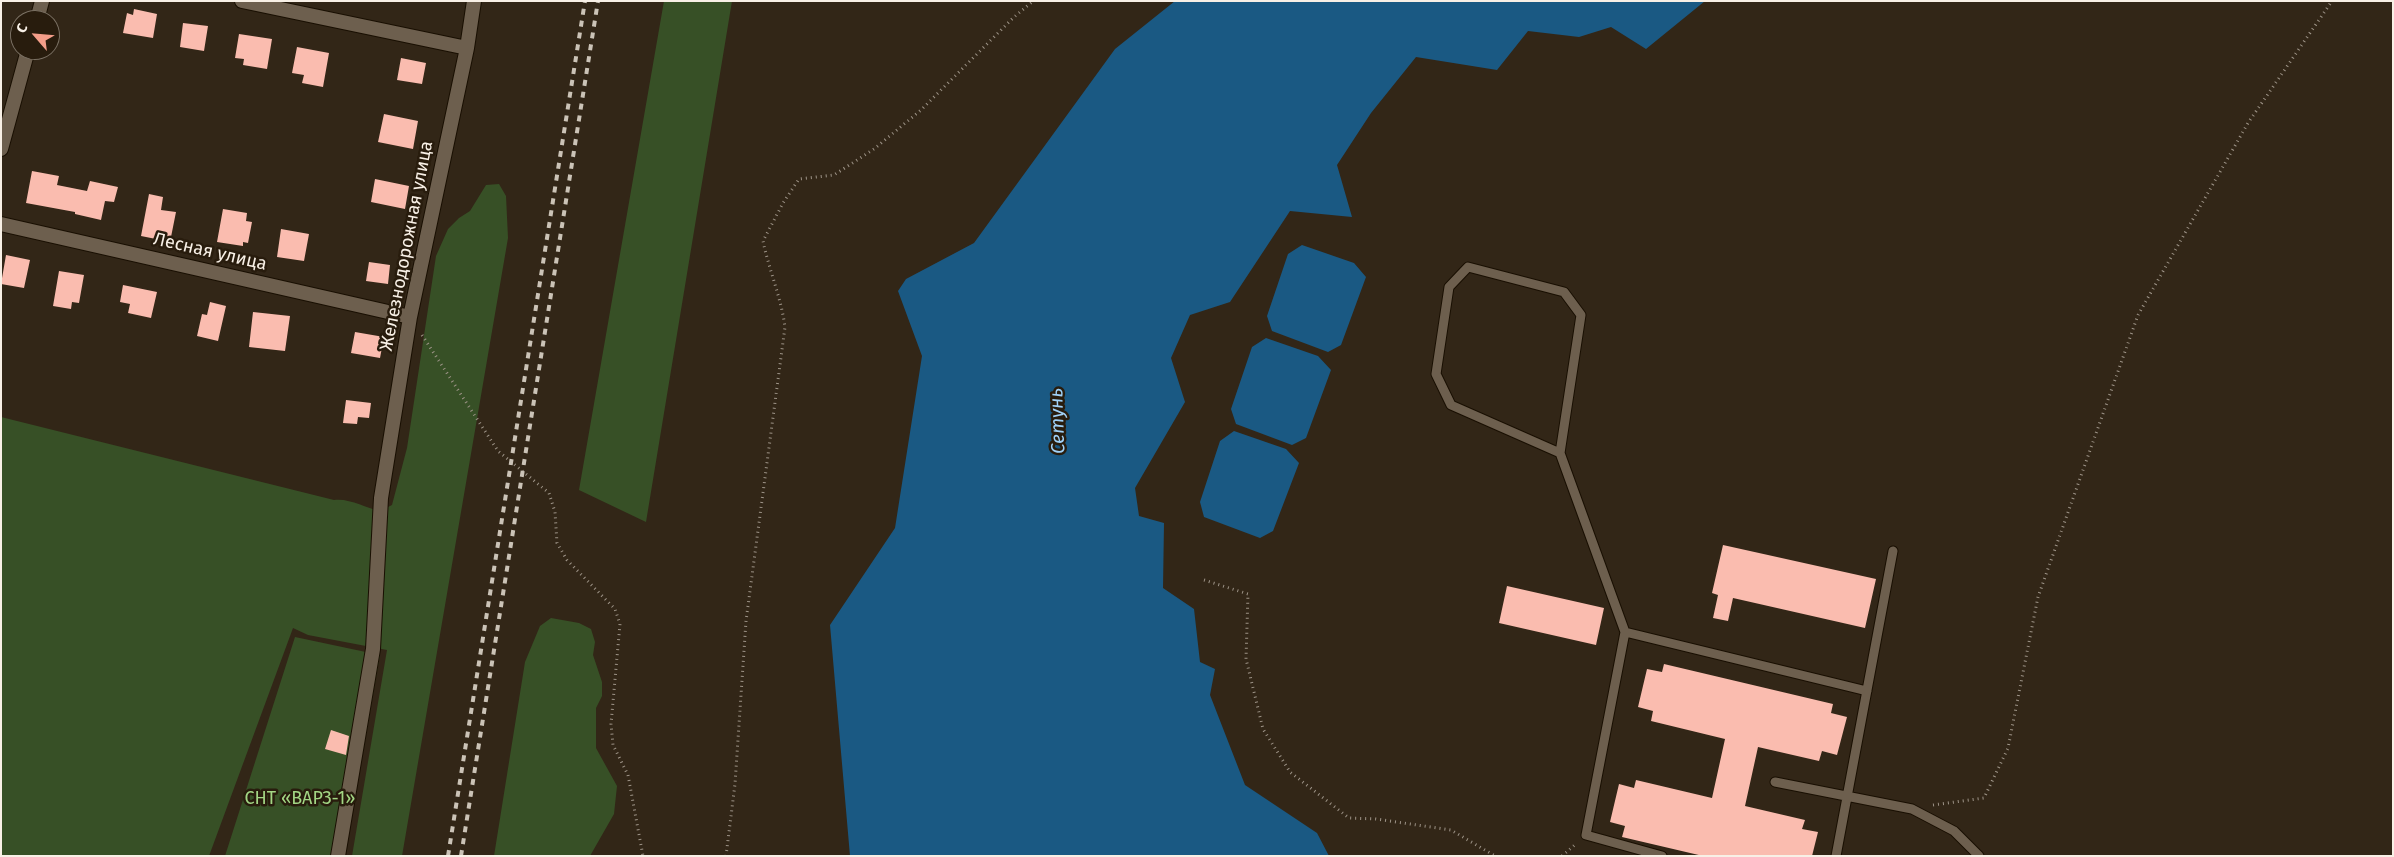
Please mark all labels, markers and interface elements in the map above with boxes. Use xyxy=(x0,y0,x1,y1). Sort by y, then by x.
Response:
north arrow xyxy=(10,10,60,60)
text: С xyxy=(13,21,31,36)
street label: Железнодорожная улица xyxy=(376,139,438,353)
street label: Лесная улица xyxy=(151,228,269,276)
water label: Сетунь xyxy=(1045,388,1071,454)
park label: СНТ «ВАРЗ-1» xyxy=(244,788,356,810)

